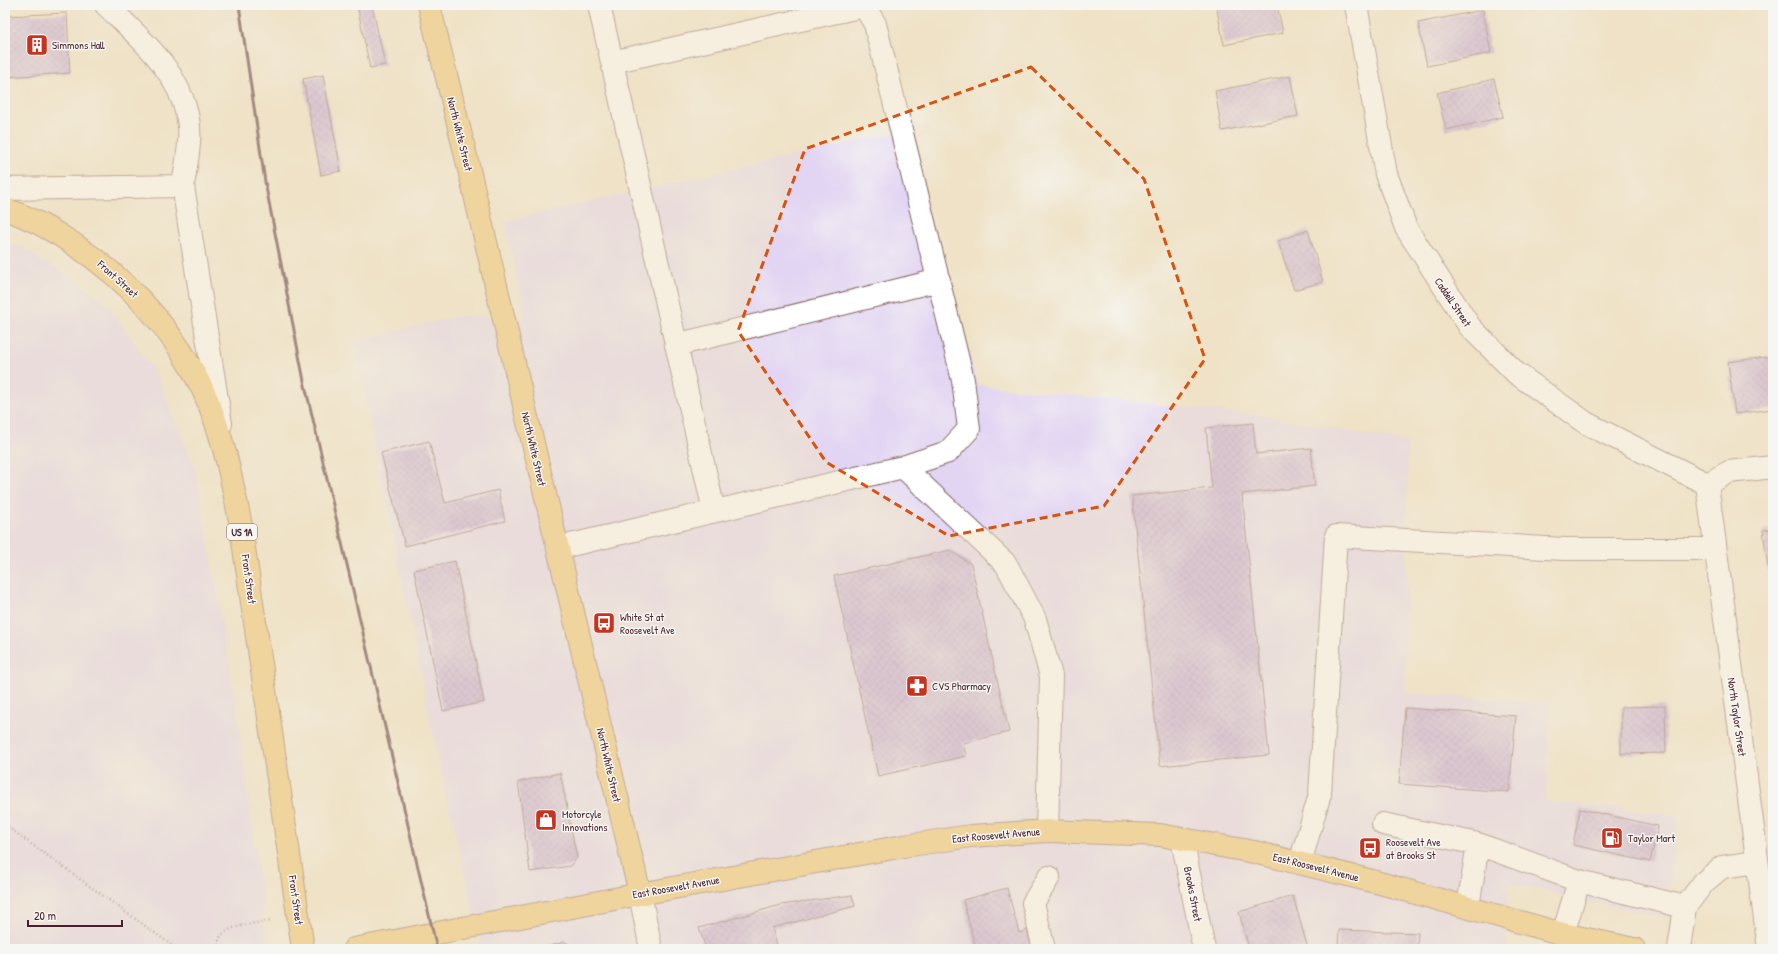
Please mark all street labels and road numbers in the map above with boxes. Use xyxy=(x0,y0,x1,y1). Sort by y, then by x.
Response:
street label: North White Street xyxy=(444,96,476,173)
street label: Front Street xyxy=(94,257,141,301)
street label: Caddell Street xyxy=(1431,275,1475,329)
street label: North White Street xyxy=(519,411,549,488)
road number: US 1A xyxy=(227,524,257,540)
street label: Front Street xyxy=(238,552,259,605)
street label: North Taylor Street xyxy=(1725,677,1749,757)
street label: North White Street xyxy=(594,727,624,804)
street label: East Roosevelt Avenue xyxy=(952,824,1041,846)
street label: East Roosevelt Avenue xyxy=(1272,850,1361,885)
street label: Brooks Street xyxy=(1181,865,1205,923)
street label: East Roosevelt Avenue xyxy=(631,872,721,902)
street label: Front Street xyxy=(285,873,306,926)

